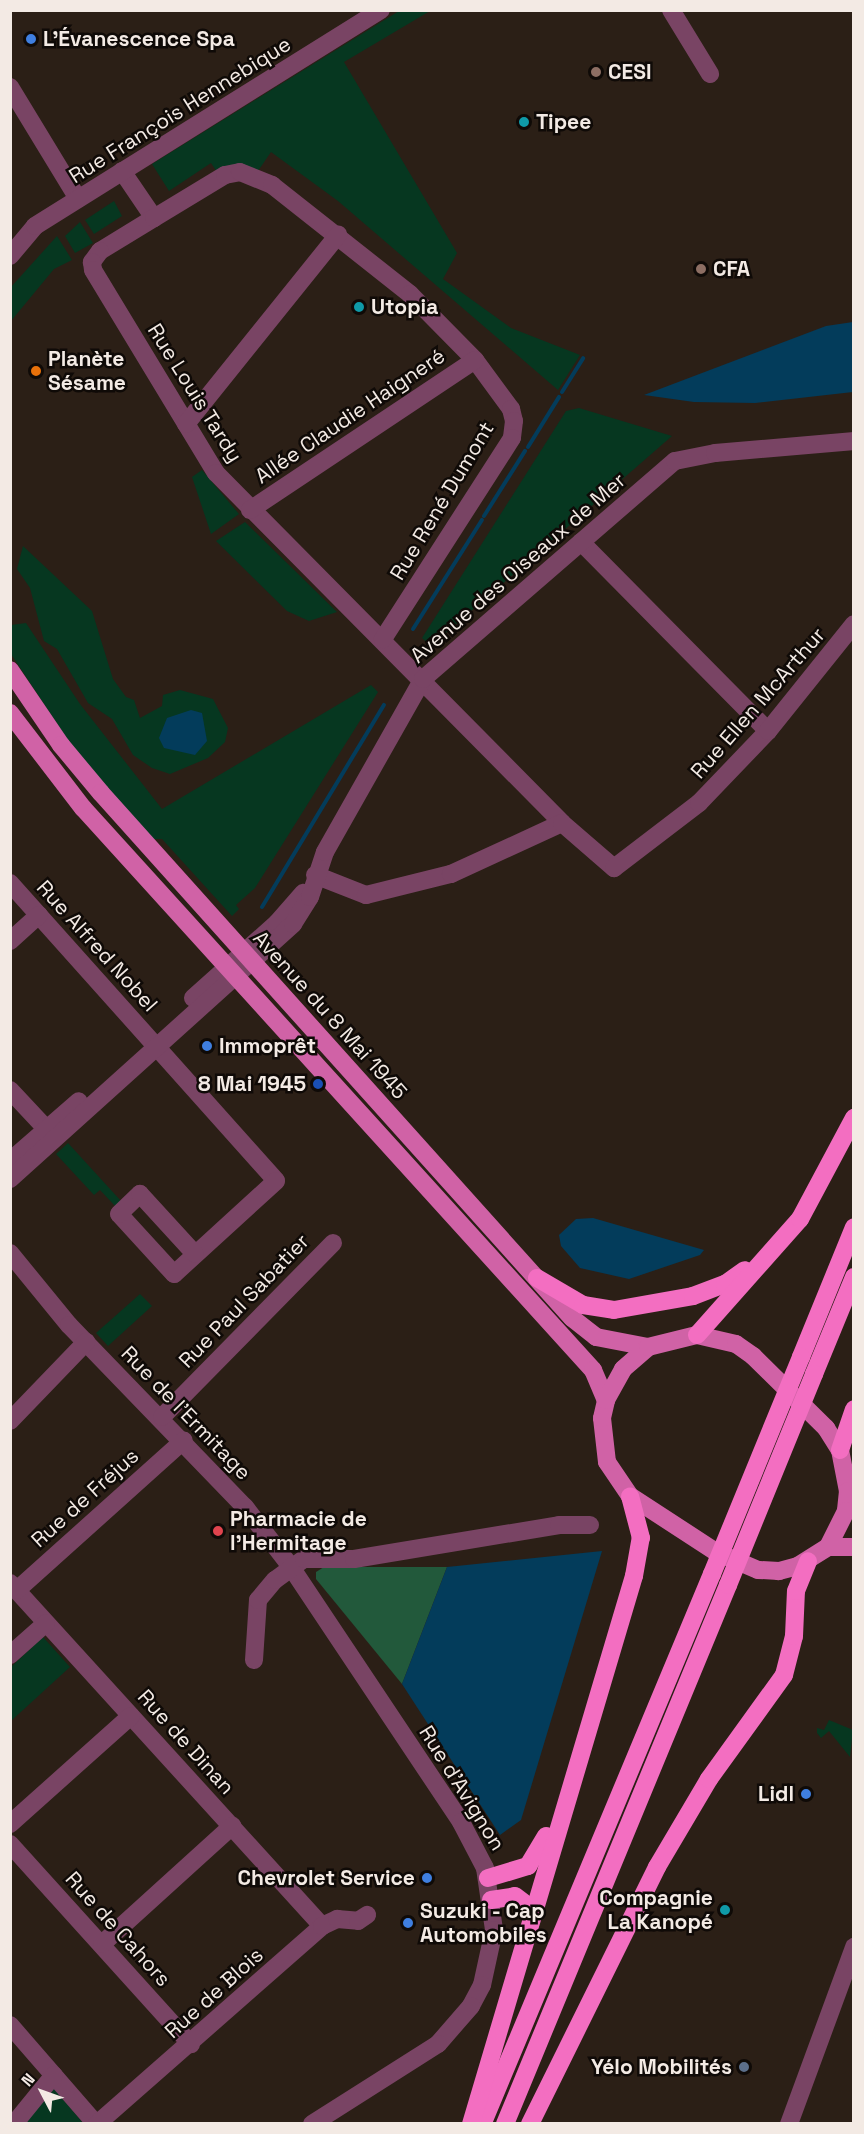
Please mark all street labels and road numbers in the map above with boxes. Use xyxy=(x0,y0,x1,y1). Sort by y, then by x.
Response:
street label: Rue François Hennebique xyxy=(64,31,296,189)
street label: Rue Louis Tardy xyxy=(142,319,248,467)
street label: Allée Claudie Haigneré xyxy=(250,343,450,489)
street label: Rue René Dumont xyxy=(385,417,499,585)
street label: Avenue des Oiseaux de Mer xyxy=(405,468,631,668)
street label: Rue Ellen McArthur xyxy=(686,622,830,784)
street label: Rue Alfred Nobel xyxy=(31,875,163,1017)
street label: Avenue du 8 Mai 1945 xyxy=(248,926,412,1104)
street label: Rue Paul Sabatier xyxy=(174,1229,314,1373)
street label: Rue de l'Ermitage xyxy=(116,1341,256,1485)
street label: Rue de Fréjus xyxy=(26,1443,144,1553)
street label: Rue de Dinan xyxy=(132,1684,240,1800)
street label: Rue d'Avignon xyxy=(414,1721,510,1855)
street label: Rue de Cahors xyxy=(60,1867,176,1991)
street label: Rue de Blois xyxy=(160,1942,268,2044)

